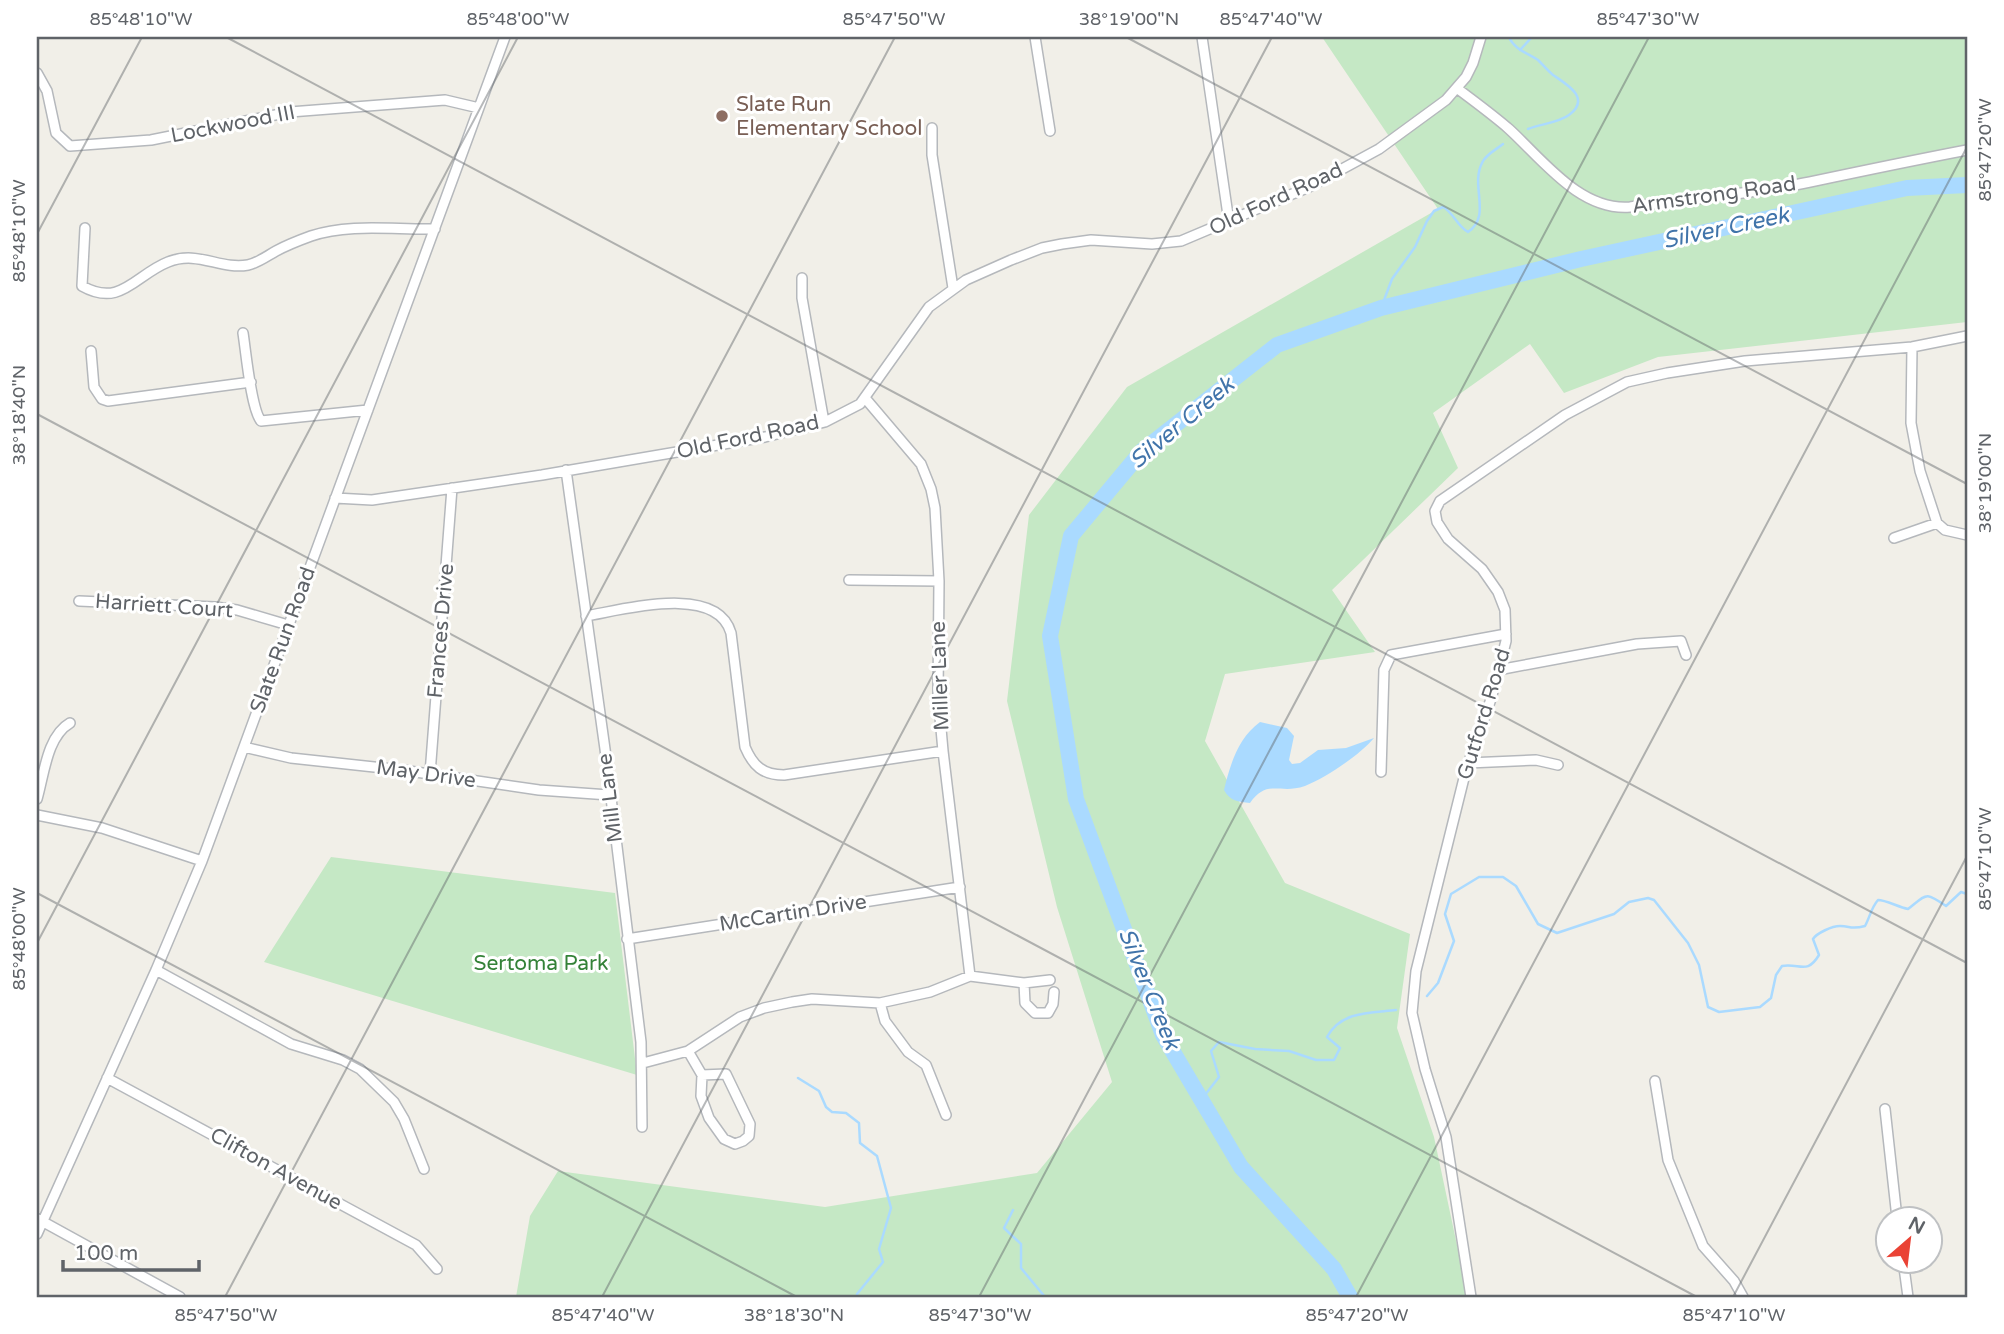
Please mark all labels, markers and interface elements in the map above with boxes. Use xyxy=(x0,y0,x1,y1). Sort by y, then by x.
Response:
text: 85°48'10"W xyxy=(89,8,193,30)
text: 85°48'00"W xyxy=(466,8,570,30)
text: 85°47'50"W xyxy=(842,8,946,30)
text: 38°19'00"N xyxy=(1079,8,1179,30)
text: 85°47'40"W xyxy=(1219,8,1323,30)
text: 85°47'30"W xyxy=(1596,8,1700,30)
place label: Slate Run Elementary School xyxy=(736,92,923,141)
text: 85°47'20"W xyxy=(1974,98,1996,202)
street label: Lockwood III xyxy=(169,100,297,148)
marker: Slate Run Elementary School xyxy=(714,108,730,124)
street label: Old Ford Road xyxy=(1205,157,1347,241)
street label: Armstrong Road xyxy=(1630,171,1798,219)
text: 85°48'10"W xyxy=(8,179,30,283)
water label: Silver Creek xyxy=(1660,201,1793,255)
text: 38°18'40"N xyxy=(8,365,30,465)
water label: Silver Creek xyxy=(1124,370,1241,475)
street label: Old Ford Road xyxy=(675,410,821,464)
text: 38°19'00"N xyxy=(1974,433,1996,533)
street label: Frances Drive xyxy=(423,563,459,699)
street label: Slate Run Road xyxy=(245,564,321,716)
street label: Harriett Court xyxy=(94,589,234,623)
street label: Miller Lane xyxy=(926,621,954,731)
street label: Gutford Road xyxy=(1452,645,1516,783)
street label: Mill Lane xyxy=(592,752,628,844)
street label: May Drive xyxy=(375,755,478,793)
text: 85°47'10"W xyxy=(1974,807,1996,911)
text: 85°48'00"W xyxy=(8,887,30,991)
street label: McCartin Drive xyxy=(718,889,868,937)
water label: Silver Creek xyxy=(1112,924,1187,1055)
park label: Sertoma Park xyxy=(474,951,608,976)
street label: Clifton Avenue xyxy=(206,1122,346,1216)
north arrow xyxy=(1874,1204,1944,1274)
text: N xyxy=(1905,1213,1928,1239)
scale bar xyxy=(63,1229,200,1273)
text: 100 m xyxy=(74,1241,138,1266)
text: 85°47'50"W xyxy=(174,1304,278,1326)
text: 85°47'40"W xyxy=(551,1304,655,1326)
text: 38°18'30"N xyxy=(744,1304,844,1326)
text: 85°47'30"W xyxy=(928,1304,1032,1326)
text: 85°47'20"W xyxy=(1305,1304,1409,1326)
text: 85°47'10"W xyxy=(1682,1304,1786,1326)

